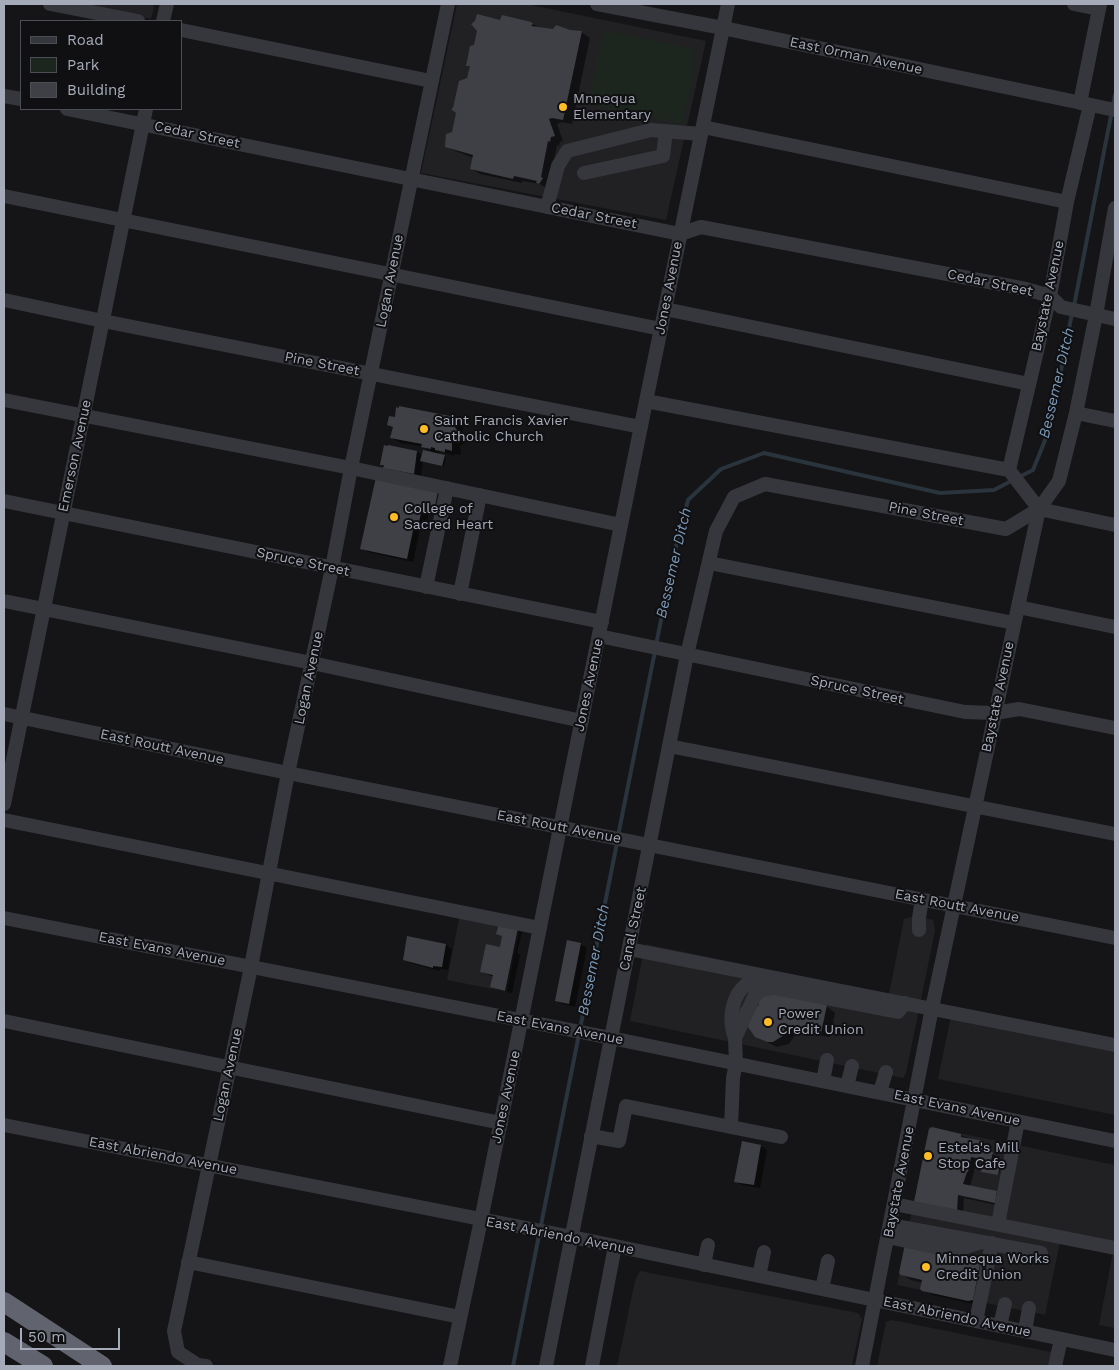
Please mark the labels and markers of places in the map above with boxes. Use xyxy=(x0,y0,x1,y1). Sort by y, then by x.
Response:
place label: Mnnequa Elementary xyxy=(573,91,651,124)
marker: Mnnequa Elementary xyxy=(557,101,569,113)
place label: Saint Francis Xavier Catholic Church xyxy=(434,413,568,446)
marker: Saint Francis Xavier Catholic Church xyxy=(418,423,430,435)
place label: College of Sacred Heart xyxy=(404,501,493,534)
marker: College of Sacred Heart xyxy=(388,511,400,523)
place label: Power Credit Union xyxy=(778,1006,864,1038)
marker: Power Credit Union xyxy=(762,1016,774,1028)
place label: Estela's Mill Stop Cafe xyxy=(938,1140,1019,1172)
marker: Estela's Mill Stop Cafe xyxy=(922,1150,934,1162)
place label: Minnequa Works Credit Union xyxy=(936,1251,1049,1284)
marker: Minnequa Works Credit Union xyxy=(920,1261,932,1273)

